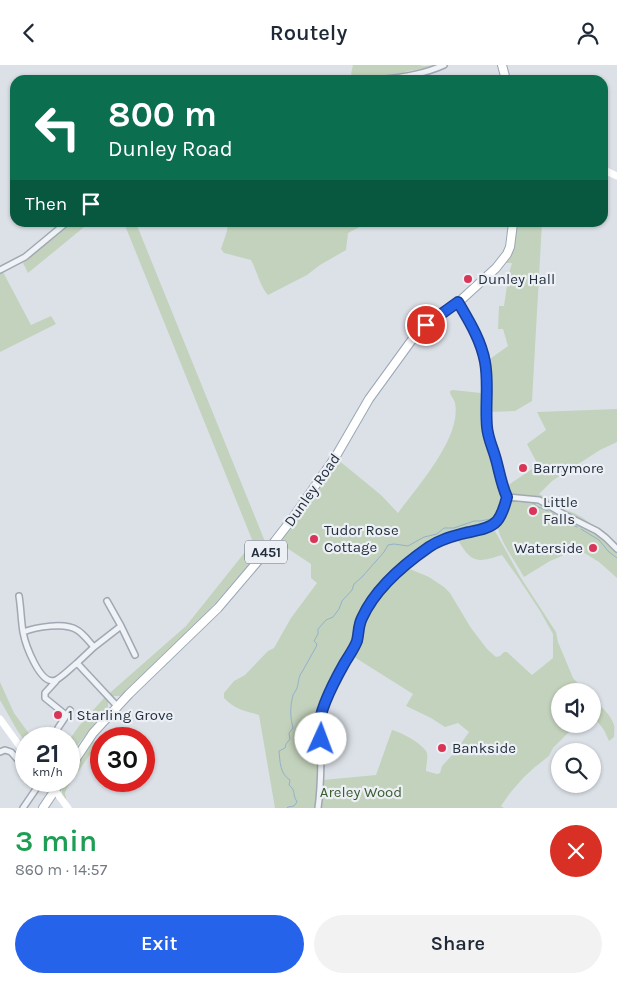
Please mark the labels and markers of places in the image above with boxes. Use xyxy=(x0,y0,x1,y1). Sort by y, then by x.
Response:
place label: Dunley Hall xyxy=(478,270,555,288)
marker: Dunley Hall xyxy=(462,273,474,285)
pin xyxy=(405,304,447,346)
place label: Barrymore xyxy=(533,459,604,477)
marker: Barrymore xyxy=(517,462,529,474)
place label: Little Falls xyxy=(543,493,578,528)
marker: Little Falls xyxy=(527,505,539,517)
place label: Tudor Rose Cottage xyxy=(324,521,399,556)
marker: Tudor Rose Cottage xyxy=(308,533,320,545)
place label: Waterside xyxy=(514,539,583,557)
marker: Waterside xyxy=(587,542,599,554)
place label: 1 Starling Grove xyxy=(68,706,173,724)
marker: 1 Starling Grove xyxy=(52,709,64,721)
place label: Bankside xyxy=(452,739,516,757)
marker: Bankside xyxy=(436,742,448,754)

